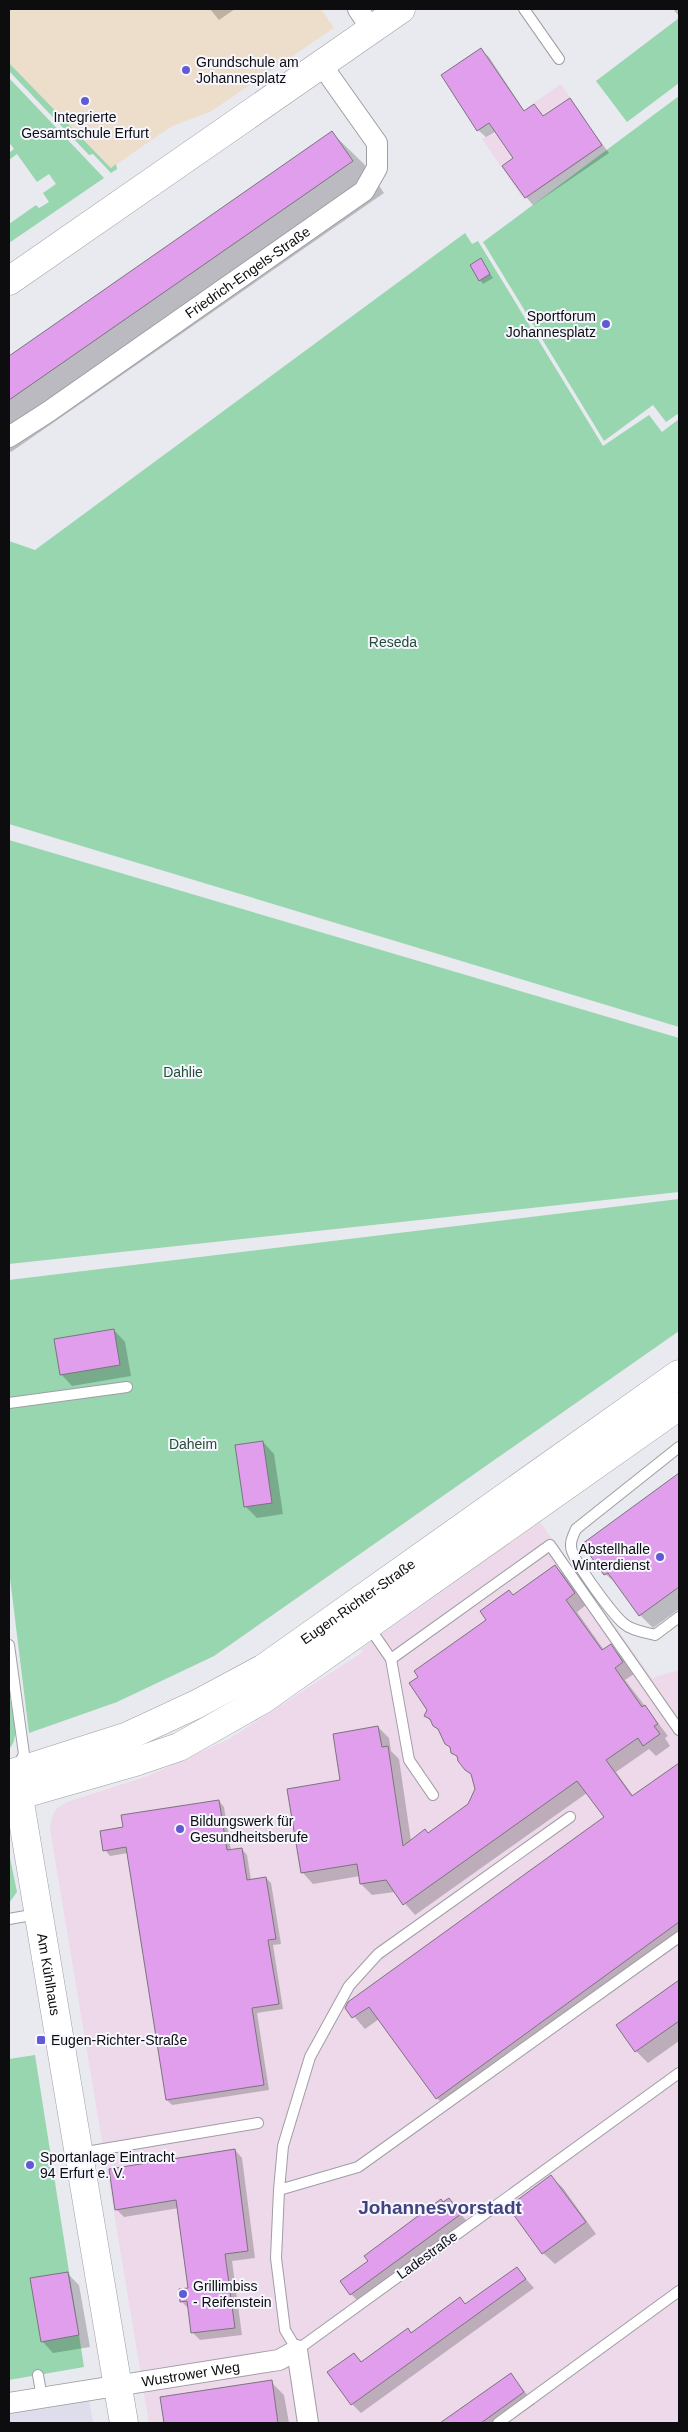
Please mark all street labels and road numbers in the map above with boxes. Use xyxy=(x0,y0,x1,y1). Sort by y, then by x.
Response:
street label: Friedrich-Engels-Straße xyxy=(182,223,313,322)
street label: Eugen-Richter-Straße xyxy=(298,1555,418,1647)
street label: Am Kühlhaus xyxy=(34,1932,64,2017)
street label: Ladestraße xyxy=(394,2228,461,2282)
street label: Wustrower Weg xyxy=(140,2358,241,2390)

